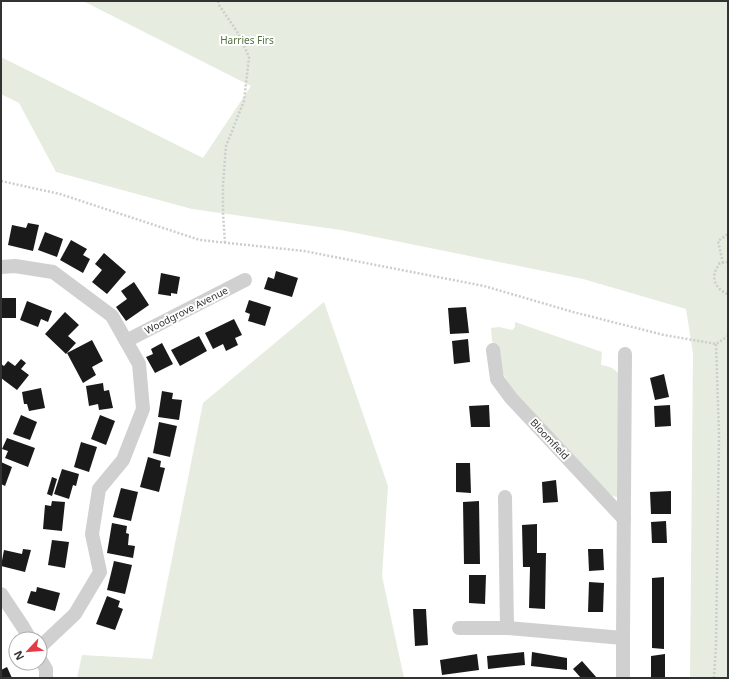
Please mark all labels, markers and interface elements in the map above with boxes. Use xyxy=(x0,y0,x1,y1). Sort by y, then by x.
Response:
park label: Harries Firs xyxy=(220,33,274,47)
street label: Woodgrove Avenue xyxy=(142,283,230,337)
street label: Bloomfield xyxy=(528,416,572,462)
north arrow xyxy=(8,631,48,671)
text: N xyxy=(10,648,27,663)

